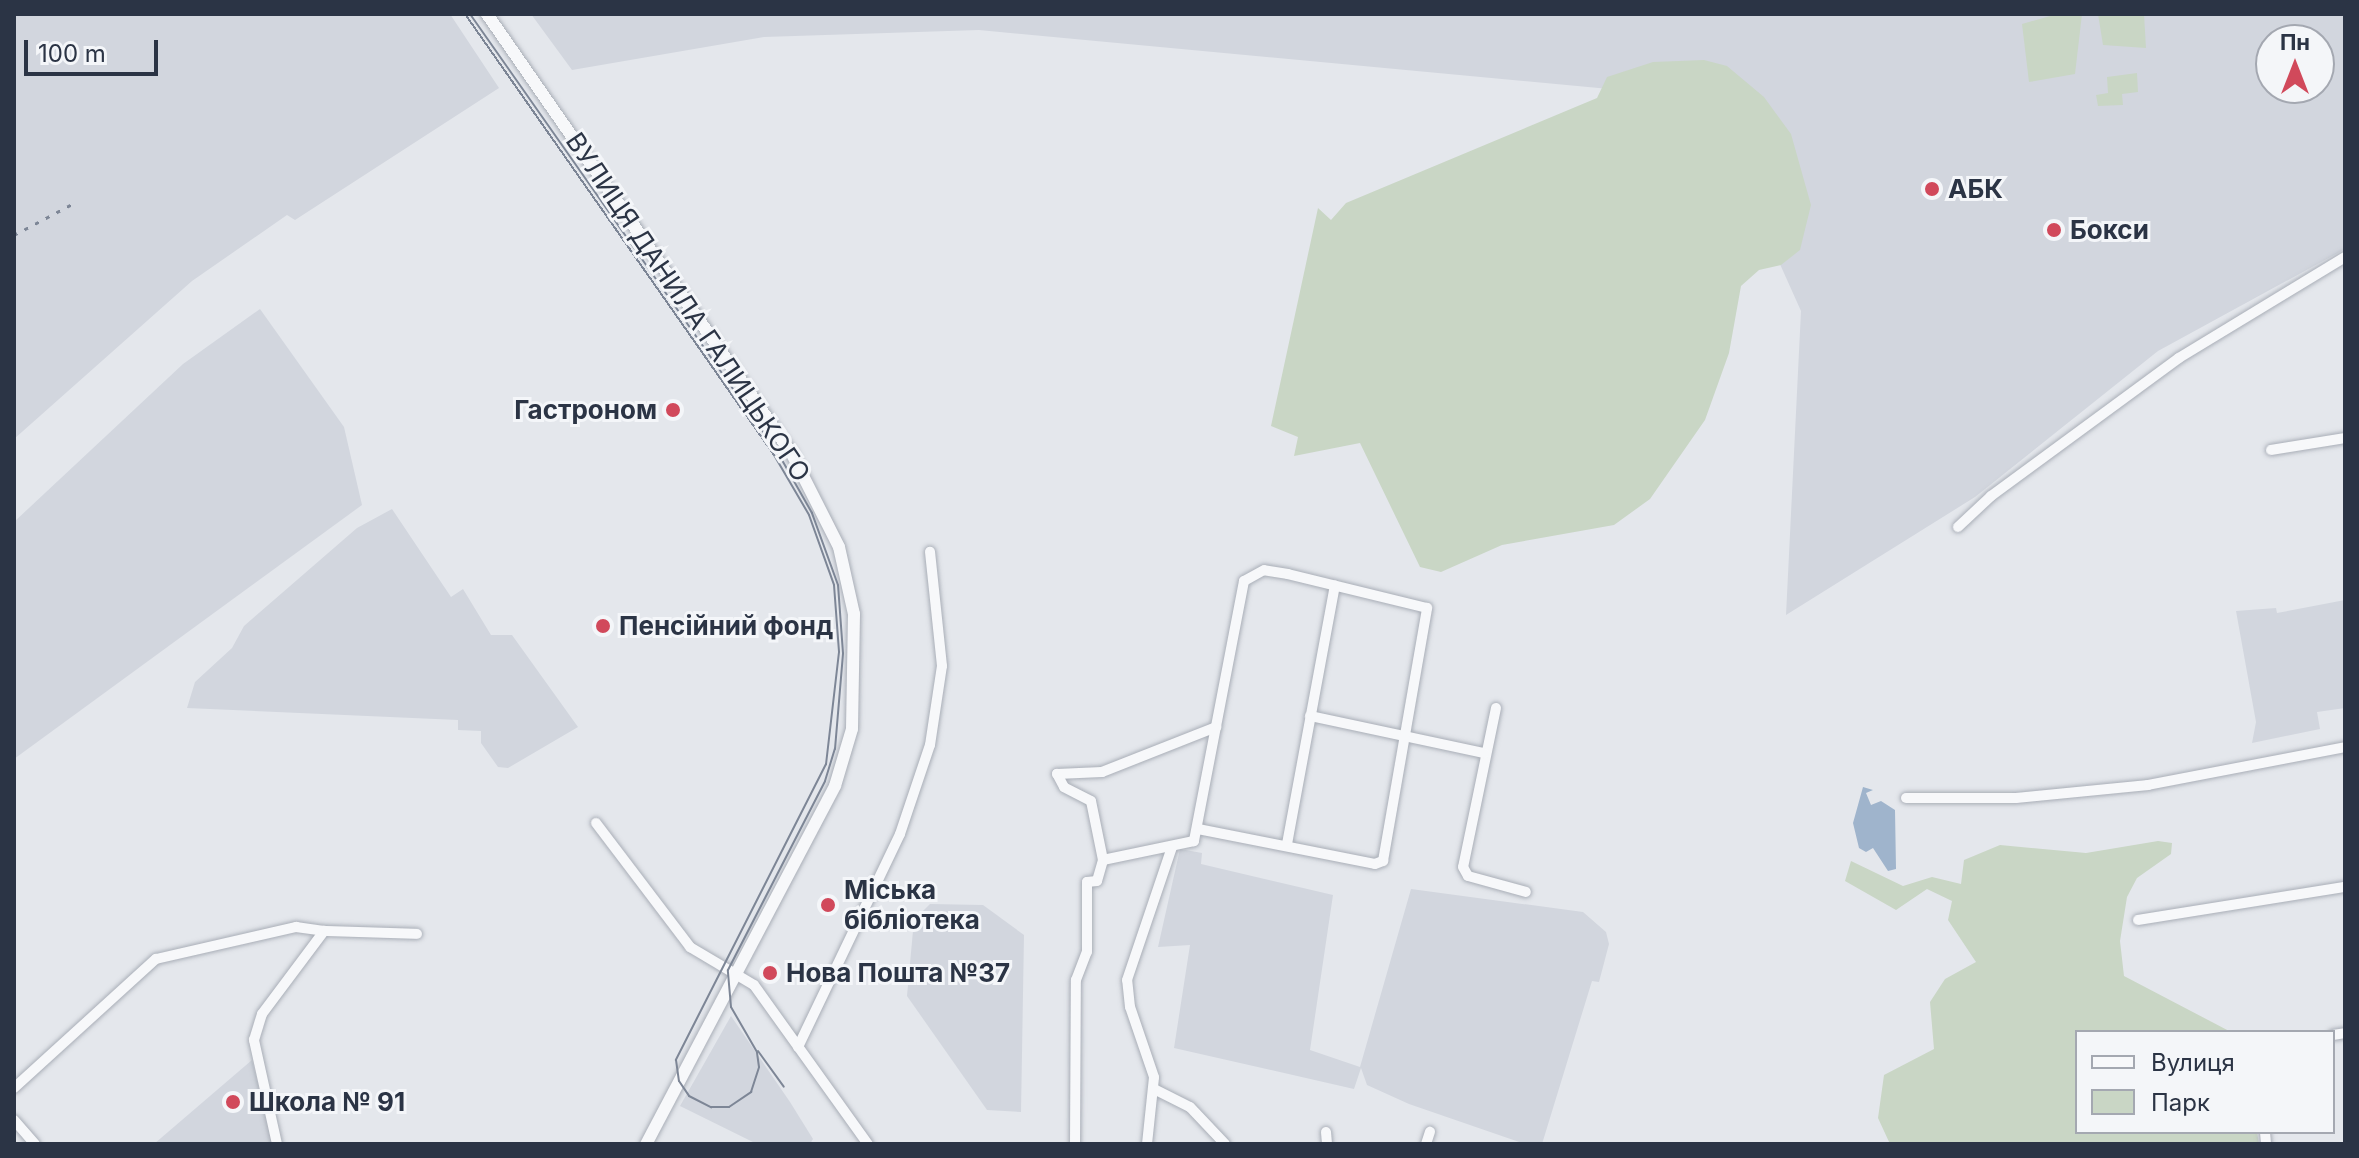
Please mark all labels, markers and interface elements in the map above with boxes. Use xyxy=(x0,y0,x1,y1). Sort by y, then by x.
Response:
scale bar xyxy=(28,24,162,74)
north arrow xyxy=(2255,24,2335,104)
text: Пн xyxy=(2280,29,2310,55)
text: 100 m xyxy=(38,39,106,68)
street label: ВУЛИЦЯ ДАНИЛА ГАЛИЦЬКОГО xyxy=(559,127,817,487)
place label: АБК xyxy=(1948,173,2003,205)
marker: АБК xyxy=(1923,180,1941,198)
place label: Бокси xyxy=(2070,214,2149,246)
marker: Бокси xyxy=(2045,221,2063,239)
place label: Гастроном xyxy=(514,394,657,426)
marker: Гастроном xyxy=(664,401,682,419)
place label: Пенсійний фонд xyxy=(619,610,833,642)
marker: Пенсійний фонд xyxy=(594,617,612,635)
place label: Міська бібліотека xyxy=(844,874,980,936)
marker: Міська бібліотека xyxy=(819,896,837,914)
place label: Нова Пошта №37 xyxy=(786,957,1010,989)
marker: Нова Пошта №37 xyxy=(761,964,779,982)
legend xyxy=(2075,1030,2335,1134)
text: Вулиця xyxy=(2151,1048,2235,1077)
place label: Школа № 91 xyxy=(249,1086,405,1118)
text: Парк xyxy=(2151,1088,2210,1117)
marker: Школа № 91 xyxy=(224,1093,242,1111)

